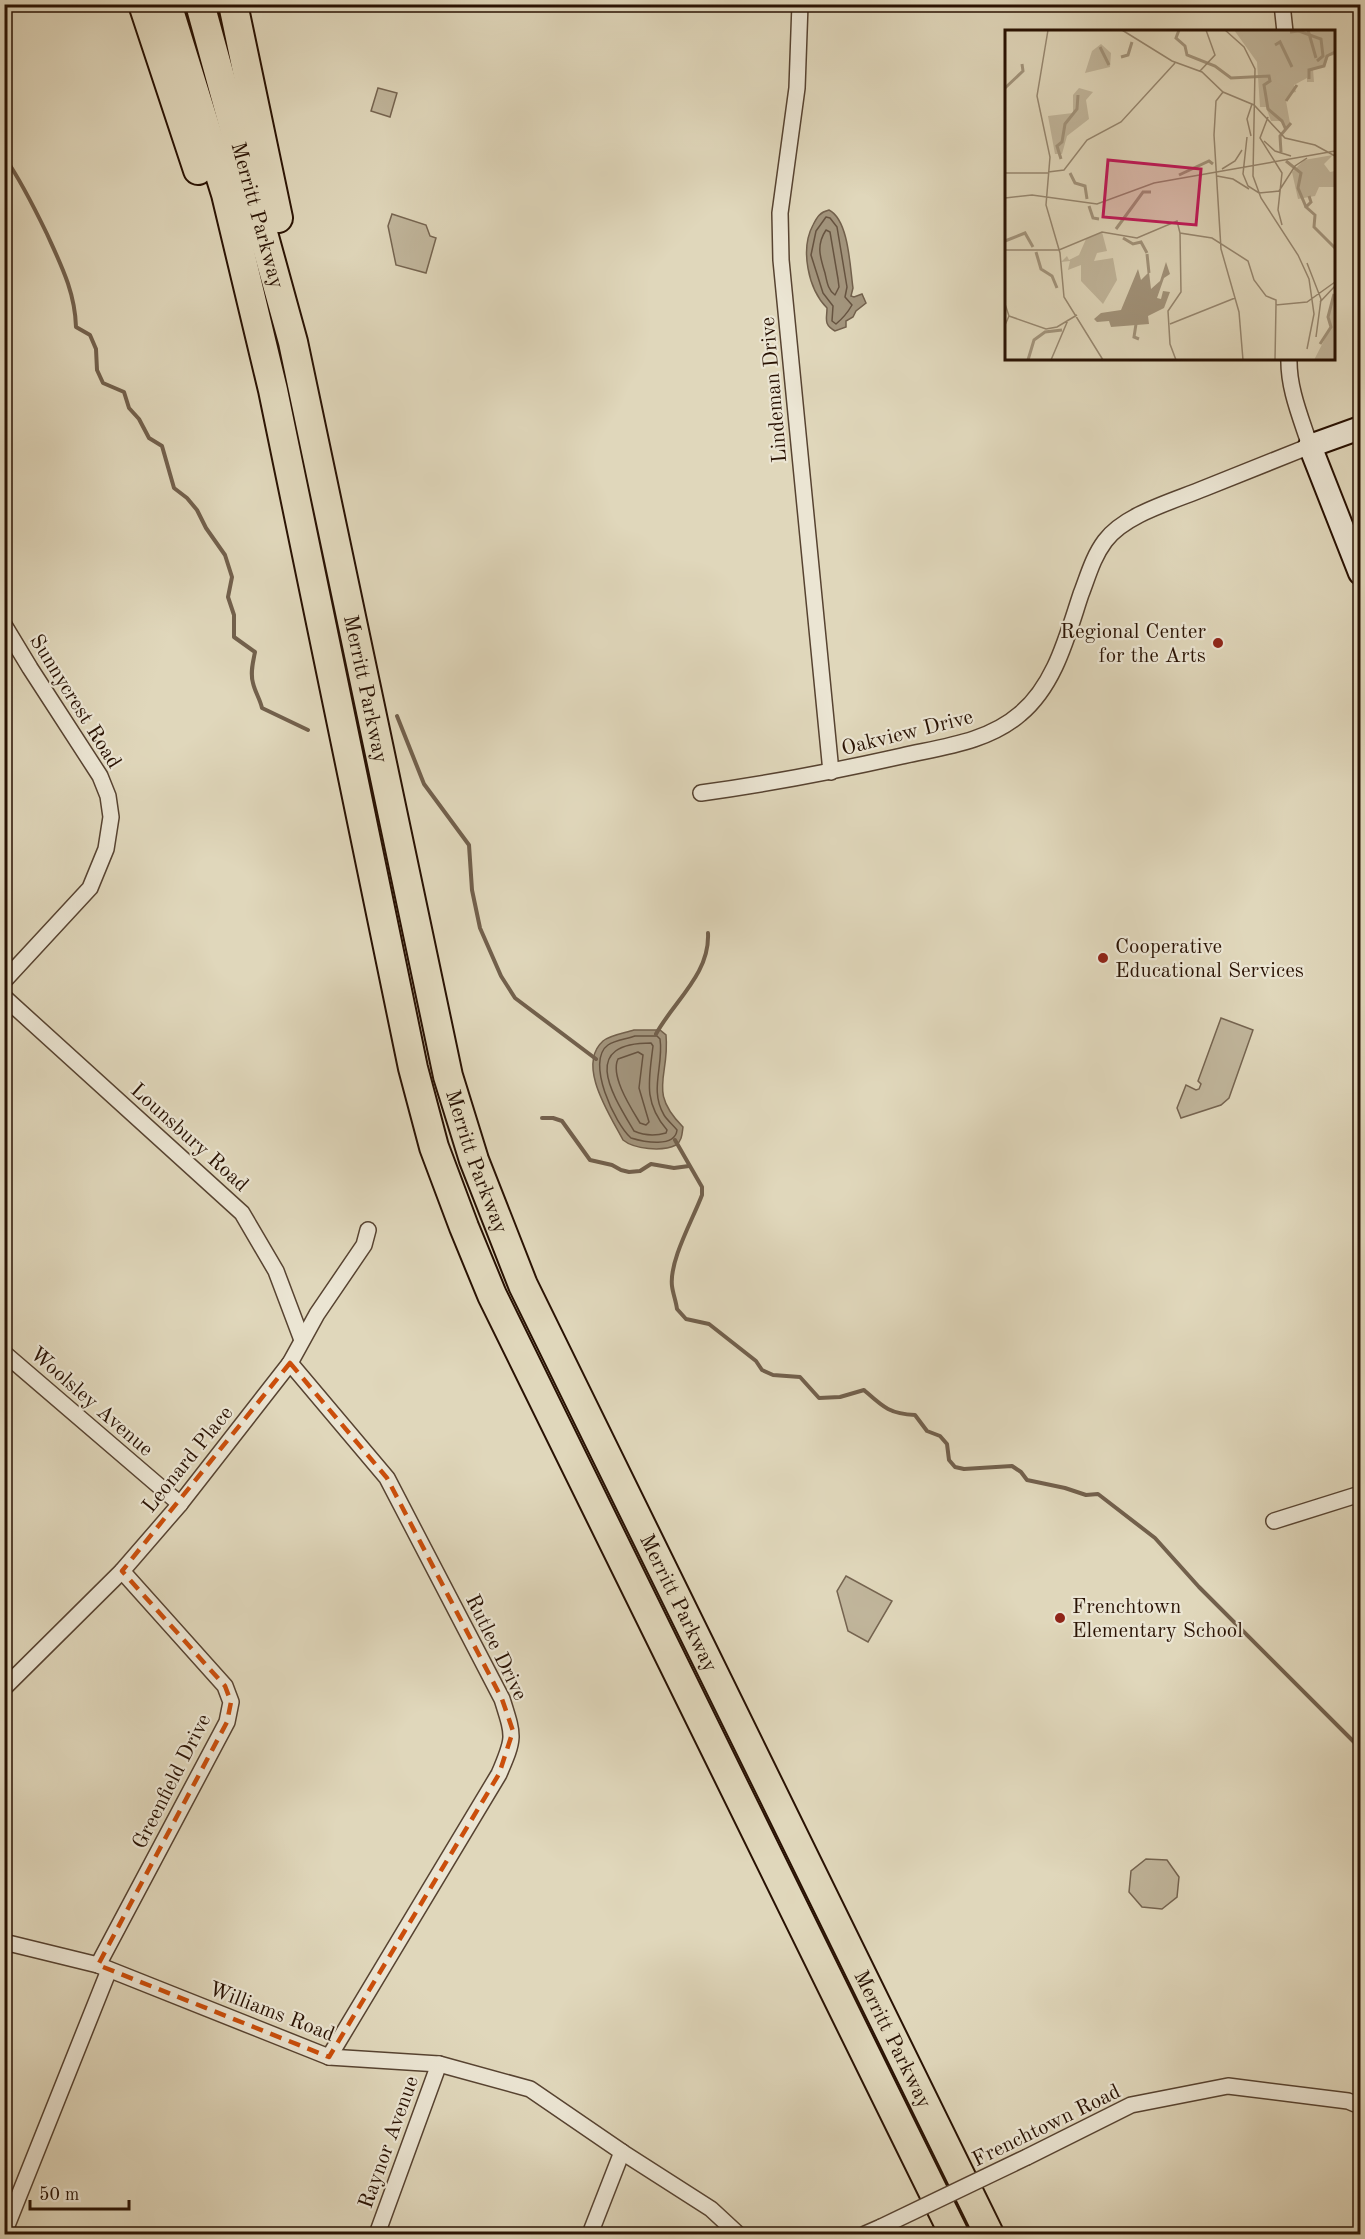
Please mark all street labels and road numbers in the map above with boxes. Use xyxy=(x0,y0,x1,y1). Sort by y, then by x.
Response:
street label: Merritt Parkway xyxy=(227,140,287,291)
street label: Lindeman Drive xyxy=(758,316,791,464)
street label: Merritt Parkway xyxy=(339,613,391,765)
street label: Sunnycrest Road xyxy=(25,631,124,773)
street label: Oakview Drive xyxy=(839,707,975,760)
street label: Lounsbury Road xyxy=(126,1080,252,1196)
street label: Merritt Parkway xyxy=(441,1087,511,1237)
street label: Woolsley Avenue xyxy=(26,1343,156,1461)
street label: Leonard Place xyxy=(139,1403,237,1517)
street label: Merritt Parkway xyxy=(635,1531,720,1676)
street label: Rutlee Drive xyxy=(461,1591,530,1704)
street label: Greenfield Drive xyxy=(129,1711,215,1852)
street label: Merritt Parkway xyxy=(849,1967,935,2112)
street label: Williams Road xyxy=(206,1979,337,2046)
street label: Raynor Avenue xyxy=(356,2074,423,2211)
street label: Frenchtown Road xyxy=(969,2081,1124,2171)

